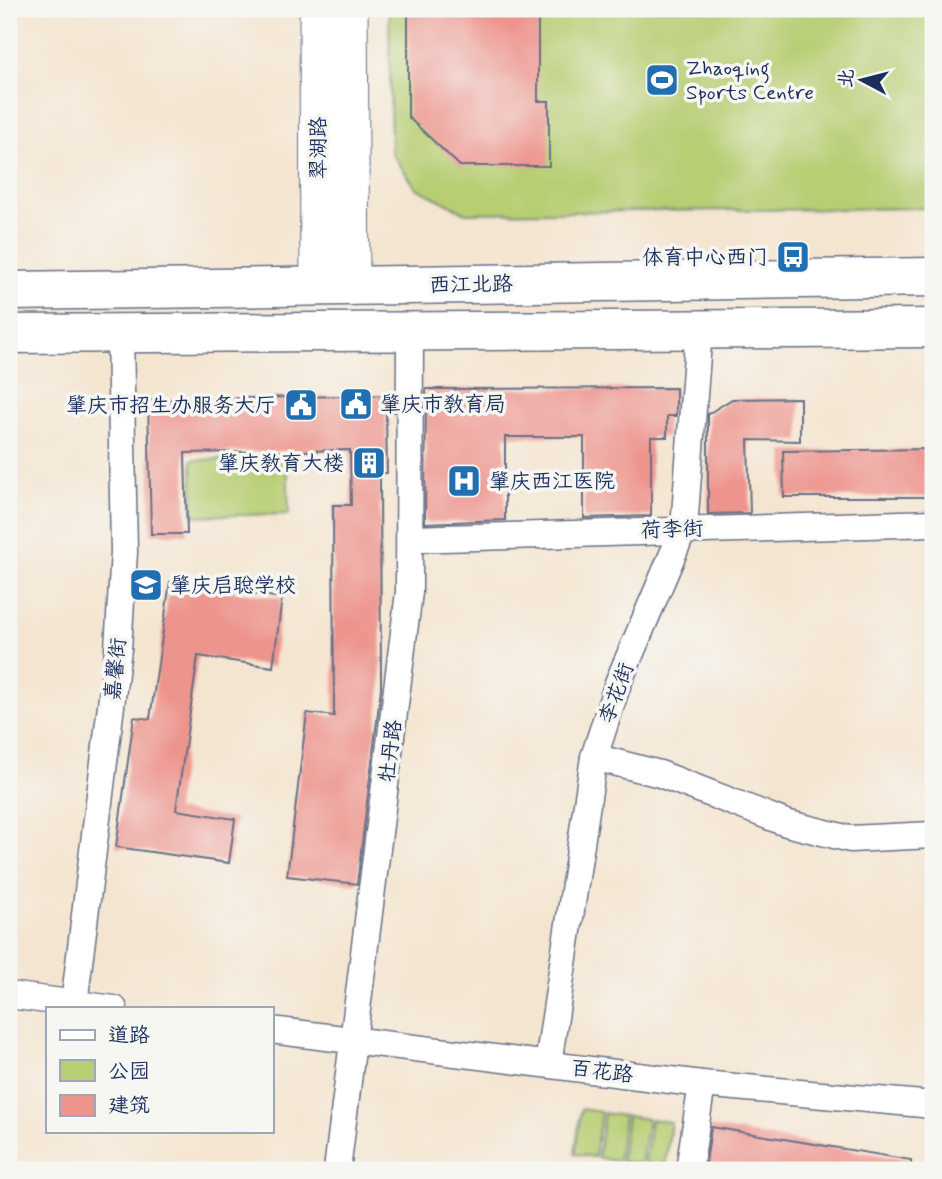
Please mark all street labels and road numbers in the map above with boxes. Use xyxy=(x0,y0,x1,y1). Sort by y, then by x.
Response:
street label: 翠湖路 xyxy=(305,117,333,180)
street label: 西江北路 xyxy=(429,270,513,300)
street label: 荷李街 xyxy=(640,515,704,545)
street label: 嘉馨街 xyxy=(99,636,133,702)
street label: 李花街 xyxy=(593,659,641,728)
street label: 牡丹路 xyxy=(373,718,409,784)
street label: 百花路 xyxy=(569,1054,635,1090)

